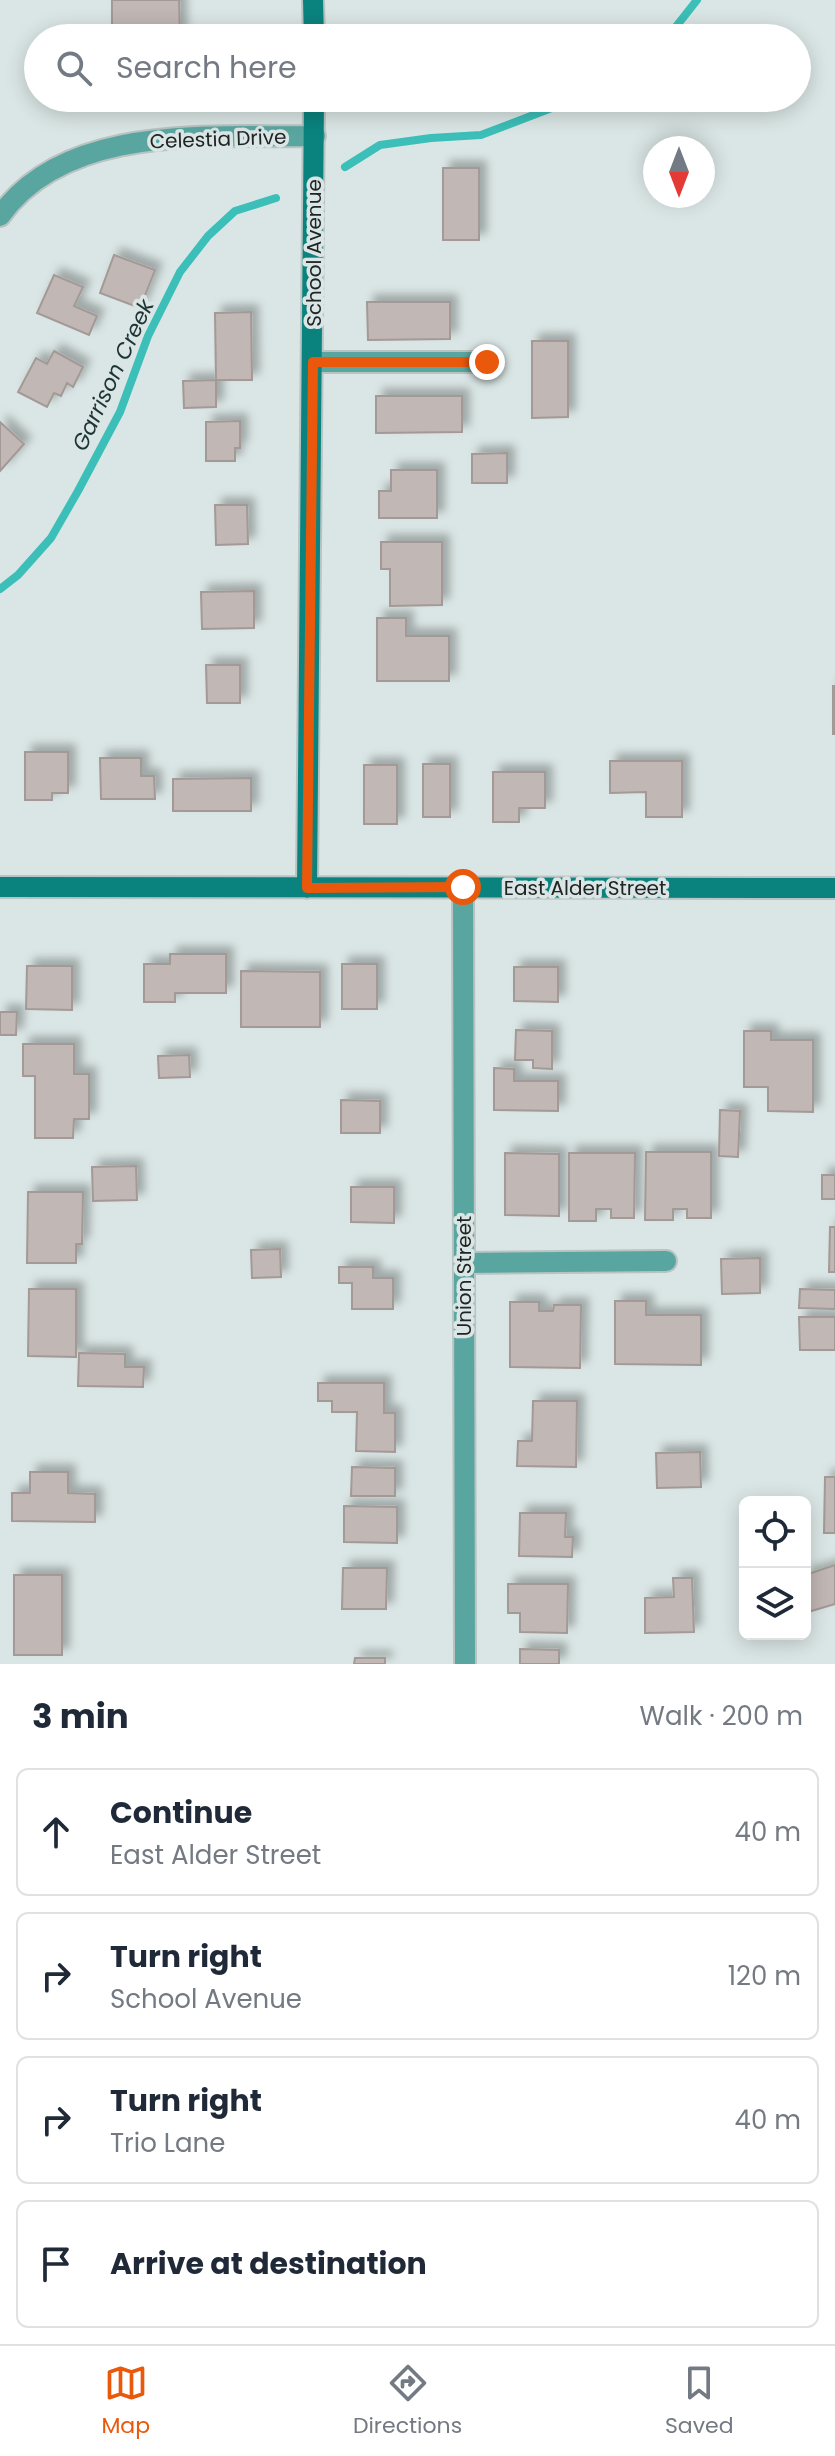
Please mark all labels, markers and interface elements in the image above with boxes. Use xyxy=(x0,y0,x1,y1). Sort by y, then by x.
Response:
search box xyxy=(24,24,811,112)
icon: search xyxy=(52,46,96,90)
text: Search here xyxy=(116,46,297,89)
street label: Celestia Drive xyxy=(149,123,287,155)
north arrow xyxy=(643,136,715,208)
street label: School Avenue xyxy=(300,179,328,327)
water label: Garrison Creek xyxy=(64,293,162,456)
route end xyxy=(469,344,505,380)
route start xyxy=(445,869,481,905)
street label: East Alder Street xyxy=(504,874,666,902)
street label: Union Street xyxy=(450,1216,478,1336)
map controls xyxy=(739,1496,811,1640)
button: locate xyxy=(739,1496,811,1568)
button: layers xyxy=(739,1568,811,1640)
text: 3 min xyxy=(32,1692,129,1740)
text: Walk · 200 m xyxy=(640,1698,803,1734)
text: Continue xyxy=(110,1791,252,1834)
icon: ahead xyxy=(34,1810,78,1854)
text: 40 m xyxy=(735,1814,801,1850)
text: East Alder Street xyxy=(110,1837,321,1873)
text: Turn right xyxy=(110,1935,262,1978)
icon: right xyxy=(34,1954,78,1998)
text: 120 m xyxy=(728,1958,801,1994)
text: School Avenue xyxy=(110,1981,302,2017)
text: Turn right xyxy=(110,2079,262,2122)
icon: right xyxy=(34,2098,78,2142)
text: 40 m xyxy=(735,2102,801,2138)
text: Trio Lane xyxy=(110,2125,225,2161)
icon: arrive xyxy=(34,2242,78,2286)
text: Arrive at destination xyxy=(110,2242,427,2285)
tab: Map xyxy=(101,2361,150,2442)
tab: Directions xyxy=(353,2361,462,2442)
tab: Saved xyxy=(665,2361,734,2442)

